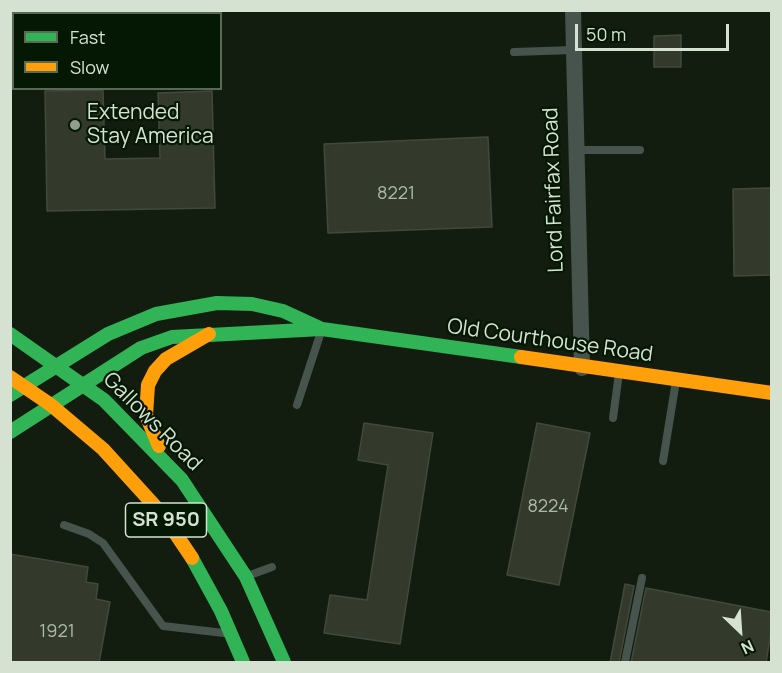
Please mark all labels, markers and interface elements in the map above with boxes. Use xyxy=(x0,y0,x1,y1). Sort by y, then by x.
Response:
legend xyxy=(12,12,222,90)
scale bar xyxy=(578,12,732,50)
text: 50 m xyxy=(586,22,626,46)
text: Fast xyxy=(70,25,105,49)
text: Slow xyxy=(70,55,109,79)
place label: Extended Stay America xyxy=(87,100,214,150)
street label: Lord Fairfax Road xyxy=(539,107,569,273)
marker: Extended Stay America xyxy=(68,118,82,132)
house number: 8221 xyxy=(377,183,415,205)
street label: Old Courthouse Road xyxy=(446,314,654,368)
street label: Gallows Road xyxy=(97,367,207,477)
house number: 8224 xyxy=(527,496,569,518)
road number: SR 950 xyxy=(126,503,207,537)
north arrow xyxy=(710,601,770,661)
house number: 1921 xyxy=(39,621,75,643)
text: N xyxy=(738,635,757,660)

